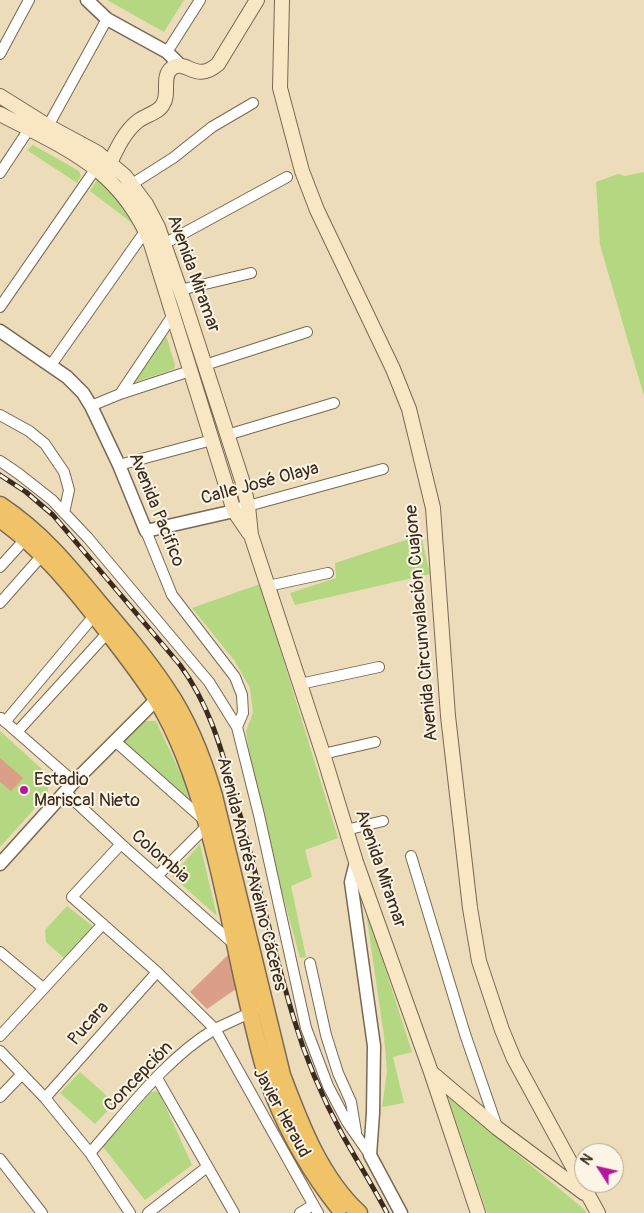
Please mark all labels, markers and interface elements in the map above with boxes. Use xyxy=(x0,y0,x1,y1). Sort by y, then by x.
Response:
street label: Avenida Miramar xyxy=(162,212,224,336)
street label: Avenida Pacifico xyxy=(123,450,189,570)
street label: Calle José Olaya xyxy=(199,458,321,510)
street label: Avenida Circunvalación Cuajone xyxy=(401,504,443,742)
street label: Avenida Andrés Avelino Cáceres xyxy=(212,755,290,993)
place label: Estadio Mariscal Nieto xyxy=(34,769,140,812)
marker: Estadio Mariscal Nieto xyxy=(18,784,30,796)
street label: Avenida Miramar xyxy=(350,807,410,931)
street label: Colombia xyxy=(126,826,194,888)
street label: Pucara xyxy=(64,998,114,1050)
street label: Concepción xyxy=(100,1037,178,1117)
street label: Javier Heraud xyxy=(247,1064,315,1162)
north arrow xyxy=(574,1143,624,1193)
text: N xyxy=(577,1151,597,1168)

